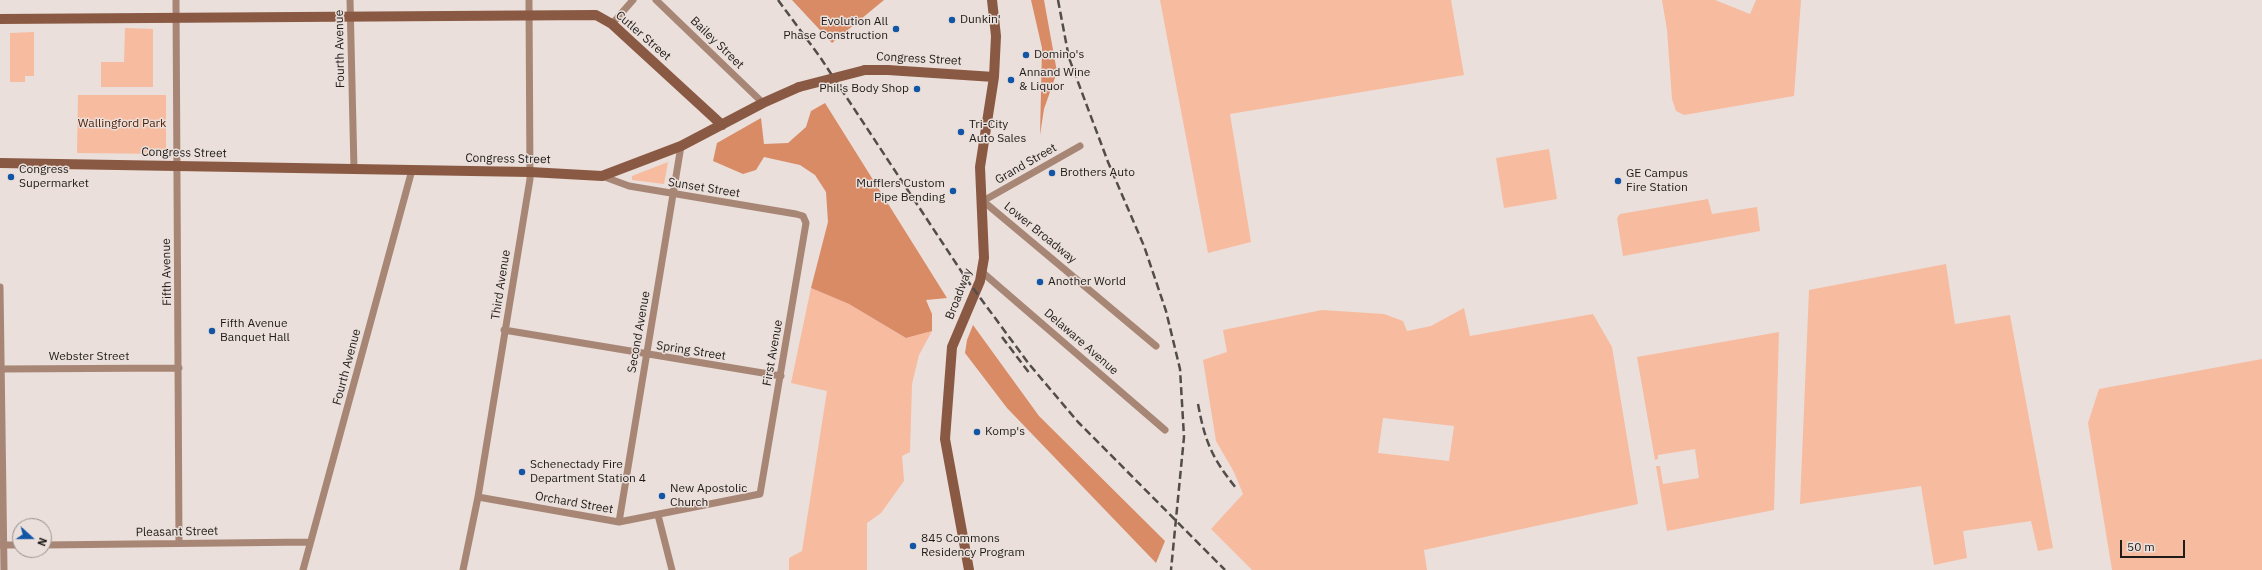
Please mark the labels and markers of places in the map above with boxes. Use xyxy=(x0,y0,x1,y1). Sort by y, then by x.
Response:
place label: Dunkin' xyxy=(960,13,1001,27)
place label: Evolution All Phase Construction xyxy=(783,15,888,43)
marker: Dunkin' xyxy=(947,15,957,25)
marker: Evolution All Phase Construction xyxy=(891,24,901,34)
place label: Domino's xyxy=(1034,48,1084,62)
marker: Domino's xyxy=(1021,50,1031,60)
place label: Annand Wine & Liquor xyxy=(1019,66,1090,94)
marker: Annand Wine & Liquor xyxy=(1006,75,1016,85)
place label: Phil's Body Shop xyxy=(819,82,909,96)
marker: Phil's Body Shop xyxy=(912,84,922,94)
place label: Tri-City Auto Sales xyxy=(969,118,1026,146)
marker: Tri-City Auto Sales xyxy=(956,127,966,137)
place label: Congress Supermarket xyxy=(19,163,89,191)
place label: Brothers Auto xyxy=(1060,166,1135,180)
place label: GE Campus Fire Station xyxy=(1626,167,1688,195)
marker: Brothers Auto xyxy=(1047,168,1057,178)
marker: Congress Supermarket xyxy=(6,172,16,182)
marker: GE Campus Fire Station xyxy=(1613,176,1623,186)
place label: Mufflers Custom Pipe Bending xyxy=(856,177,945,205)
marker: Mufflers Custom Pipe Bending xyxy=(948,186,958,196)
place label: Another World xyxy=(1048,275,1126,289)
marker: Another World xyxy=(1035,277,1045,287)
place label: Fifth Avenue Banquet Hall xyxy=(220,317,290,345)
marker: Fifth Avenue Banquet Hall xyxy=(207,326,217,336)
place label: Komp's xyxy=(985,425,1025,439)
marker: Komp's xyxy=(972,427,982,437)
place label: Schenectady Fire Department Station 4 xyxy=(530,458,646,486)
marker: Schenectady Fire Department Station 4 xyxy=(517,467,527,477)
place label: New Apostolic Church xyxy=(670,482,747,510)
marker: New Apostolic Church xyxy=(657,491,667,501)
place label: 845 Commons Residency Program xyxy=(921,532,1025,560)
marker: 845 Commons Residency Program xyxy=(908,541,918,551)

